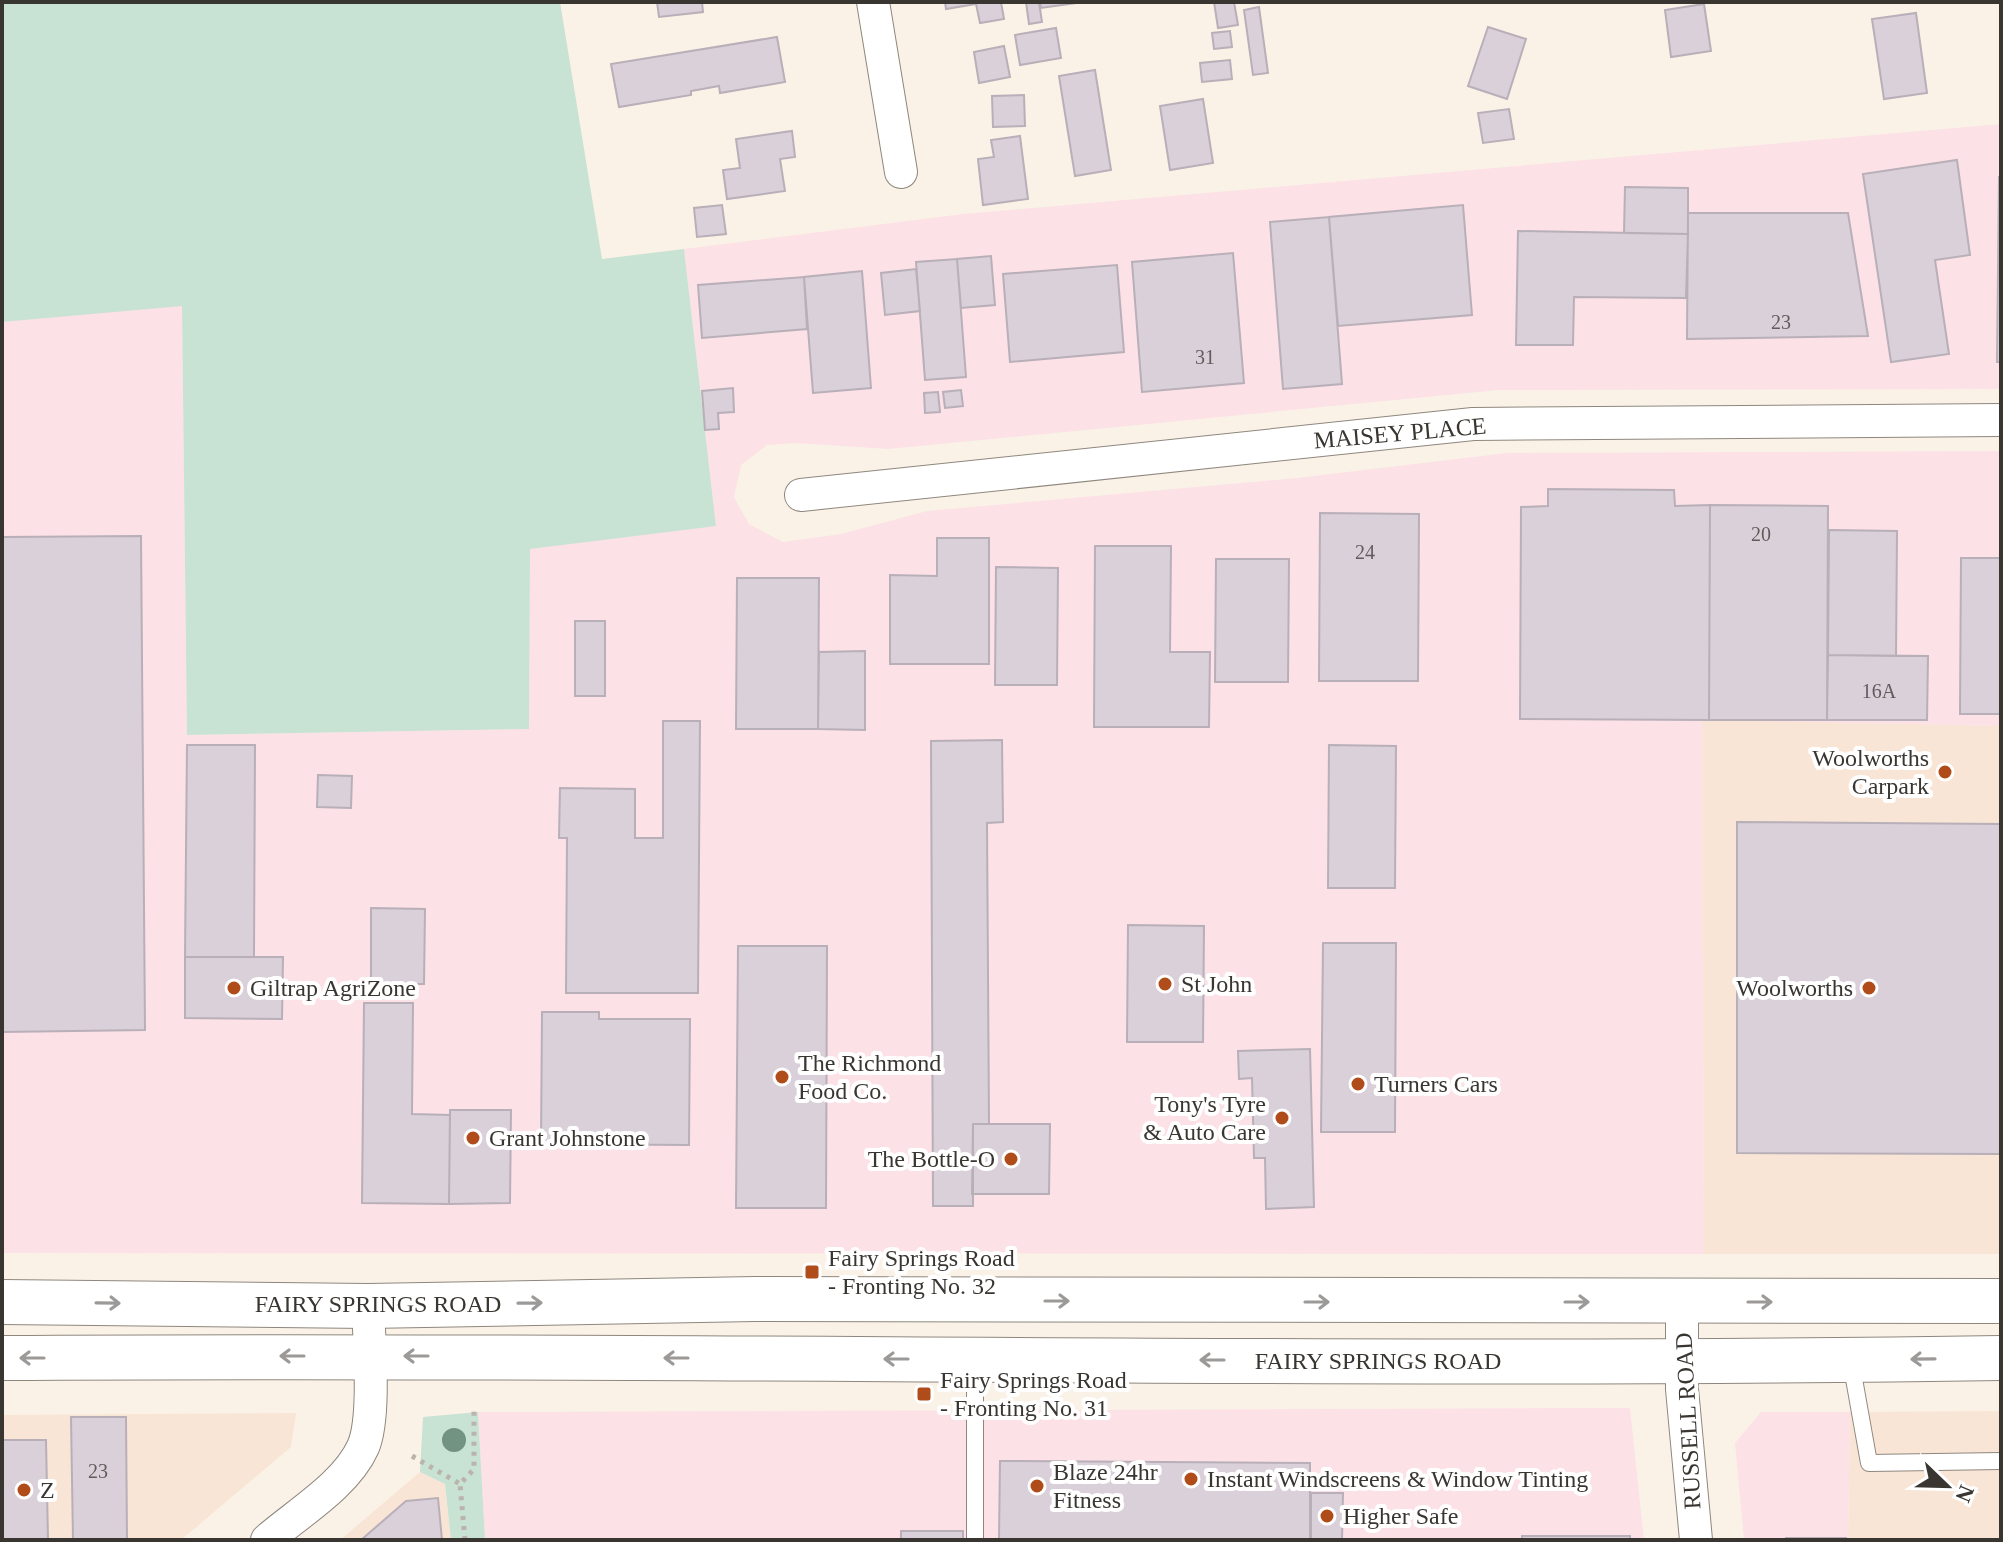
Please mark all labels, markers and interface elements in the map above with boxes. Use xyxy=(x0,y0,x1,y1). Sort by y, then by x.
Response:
house number: 23 xyxy=(1771,311,1791,333)
house number: 31 xyxy=(1195,346,1215,368)
street label: MAISEY PLACE xyxy=(1313,413,1487,453)
house number: 20 xyxy=(1751,523,1771,545)
house number: 24 xyxy=(1355,541,1375,563)
house number: 16A xyxy=(1862,680,1897,702)
place label: Woolworths Carpark xyxy=(1812,745,1929,799)
marker: Woolworths Carpark xyxy=(1936,763,1954,781)
place label: St John xyxy=(1181,971,1252,997)
place label: Giltrap AgriZone xyxy=(250,975,416,1001)
marker: St John xyxy=(1156,975,1174,993)
place label: Woolworths xyxy=(1736,975,1853,1001)
marker: Giltrap AgriZone xyxy=(225,979,243,997)
marker: Woolworths xyxy=(1860,979,1878,997)
place label: The Richmond Food Co. xyxy=(798,1050,941,1104)
marker: The Richmond Food Co. xyxy=(773,1068,791,1086)
place label: Turners Cars xyxy=(1374,1071,1498,1097)
marker: Turners Cars xyxy=(1349,1075,1367,1093)
place label: Tony's Tyre & Auto Care xyxy=(1143,1091,1266,1145)
marker: Tony's Tyre & Auto Care xyxy=(1273,1109,1291,1127)
place label: Grant Johnstone xyxy=(489,1125,646,1151)
marker: Grant Johnstone xyxy=(464,1129,482,1147)
place label: The Bottle-O xyxy=(868,1146,995,1172)
marker: The Bottle-O xyxy=(1002,1150,1020,1168)
place label: Fairy Springs Road - Fronting No. 32 xyxy=(828,1245,1015,1299)
marker: Fairy Springs Road - Fronting No. 32 xyxy=(803,1263,821,1281)
street label: FAIRY SPRINGS ROAD xyxy=(255,1291,501,1317)
one-way arrow xyxy=(1043,1293,1070,1309)
one-way arrow xyxy=(1303,1294,1330,1310)
one-way arrow xyxy=(1563,1294,1590,1310)
one-way arrow xyxy=(1746,1294,1773,1310)
one-way arrow xyxy=(94,1295,121,1311)
one-way arrow xyxy=(516,1296,543,1311)
street label: RUSSELL ROAD xyxy=(1670,1332,1706,1510)
one-way arrow xyxy=(279,1348,306,1364)
one-way arrow xyxy=(403,1348,430,1364)
street label: FAIRY SPRINGS ROAD xyxy=(1255,1348,1501,1374)
one-way arrow xyxy=(19,1350,46,1366)
one-way arrow xyxy=(663,1350,690,1366)
one-way arrow xyxy=(883,1351,910,1367)
one-way arrow xyxy=(1910,1351,1937,1367)
one-way arrow xyxy=(1199,1352,1226,1368)
place label: Fairy Springs Road - Fronting No. 31 xyxy=(940,1367,1127,1421)
marker: Fairy Springs Road - Fronting No. 31 xyxy=(915,1385,933,1403)
north arrow xyxy=(1907,1446,1987,1526)
place label: Blaze 24hr Fitness xyxy=(1053,1459,1158,1513)
house number: 23 xyxy=(88,1460,108,1482)
place label: Instant Windscreens & Window Tinting xyxy=(1207,1466,1588,1492)
marker: Instant Windscreens & Window Tinting xyxy=(1182,1470,1200,1488)
place label: Z xyxy=(40,1477,55,1503)
marker: Blaze 24hr Fitness xyxy=(1028,1477,1046,1495)
marker: Z xyxy=(15,1481,33,1499)
text: N xyxy=(1950,1481,1980,1506)
place label: Higher Safe xyxy=(1343,1503,1458,1529)
marker: Higher Safe xyxy=(1318,1507,1336,1525)

